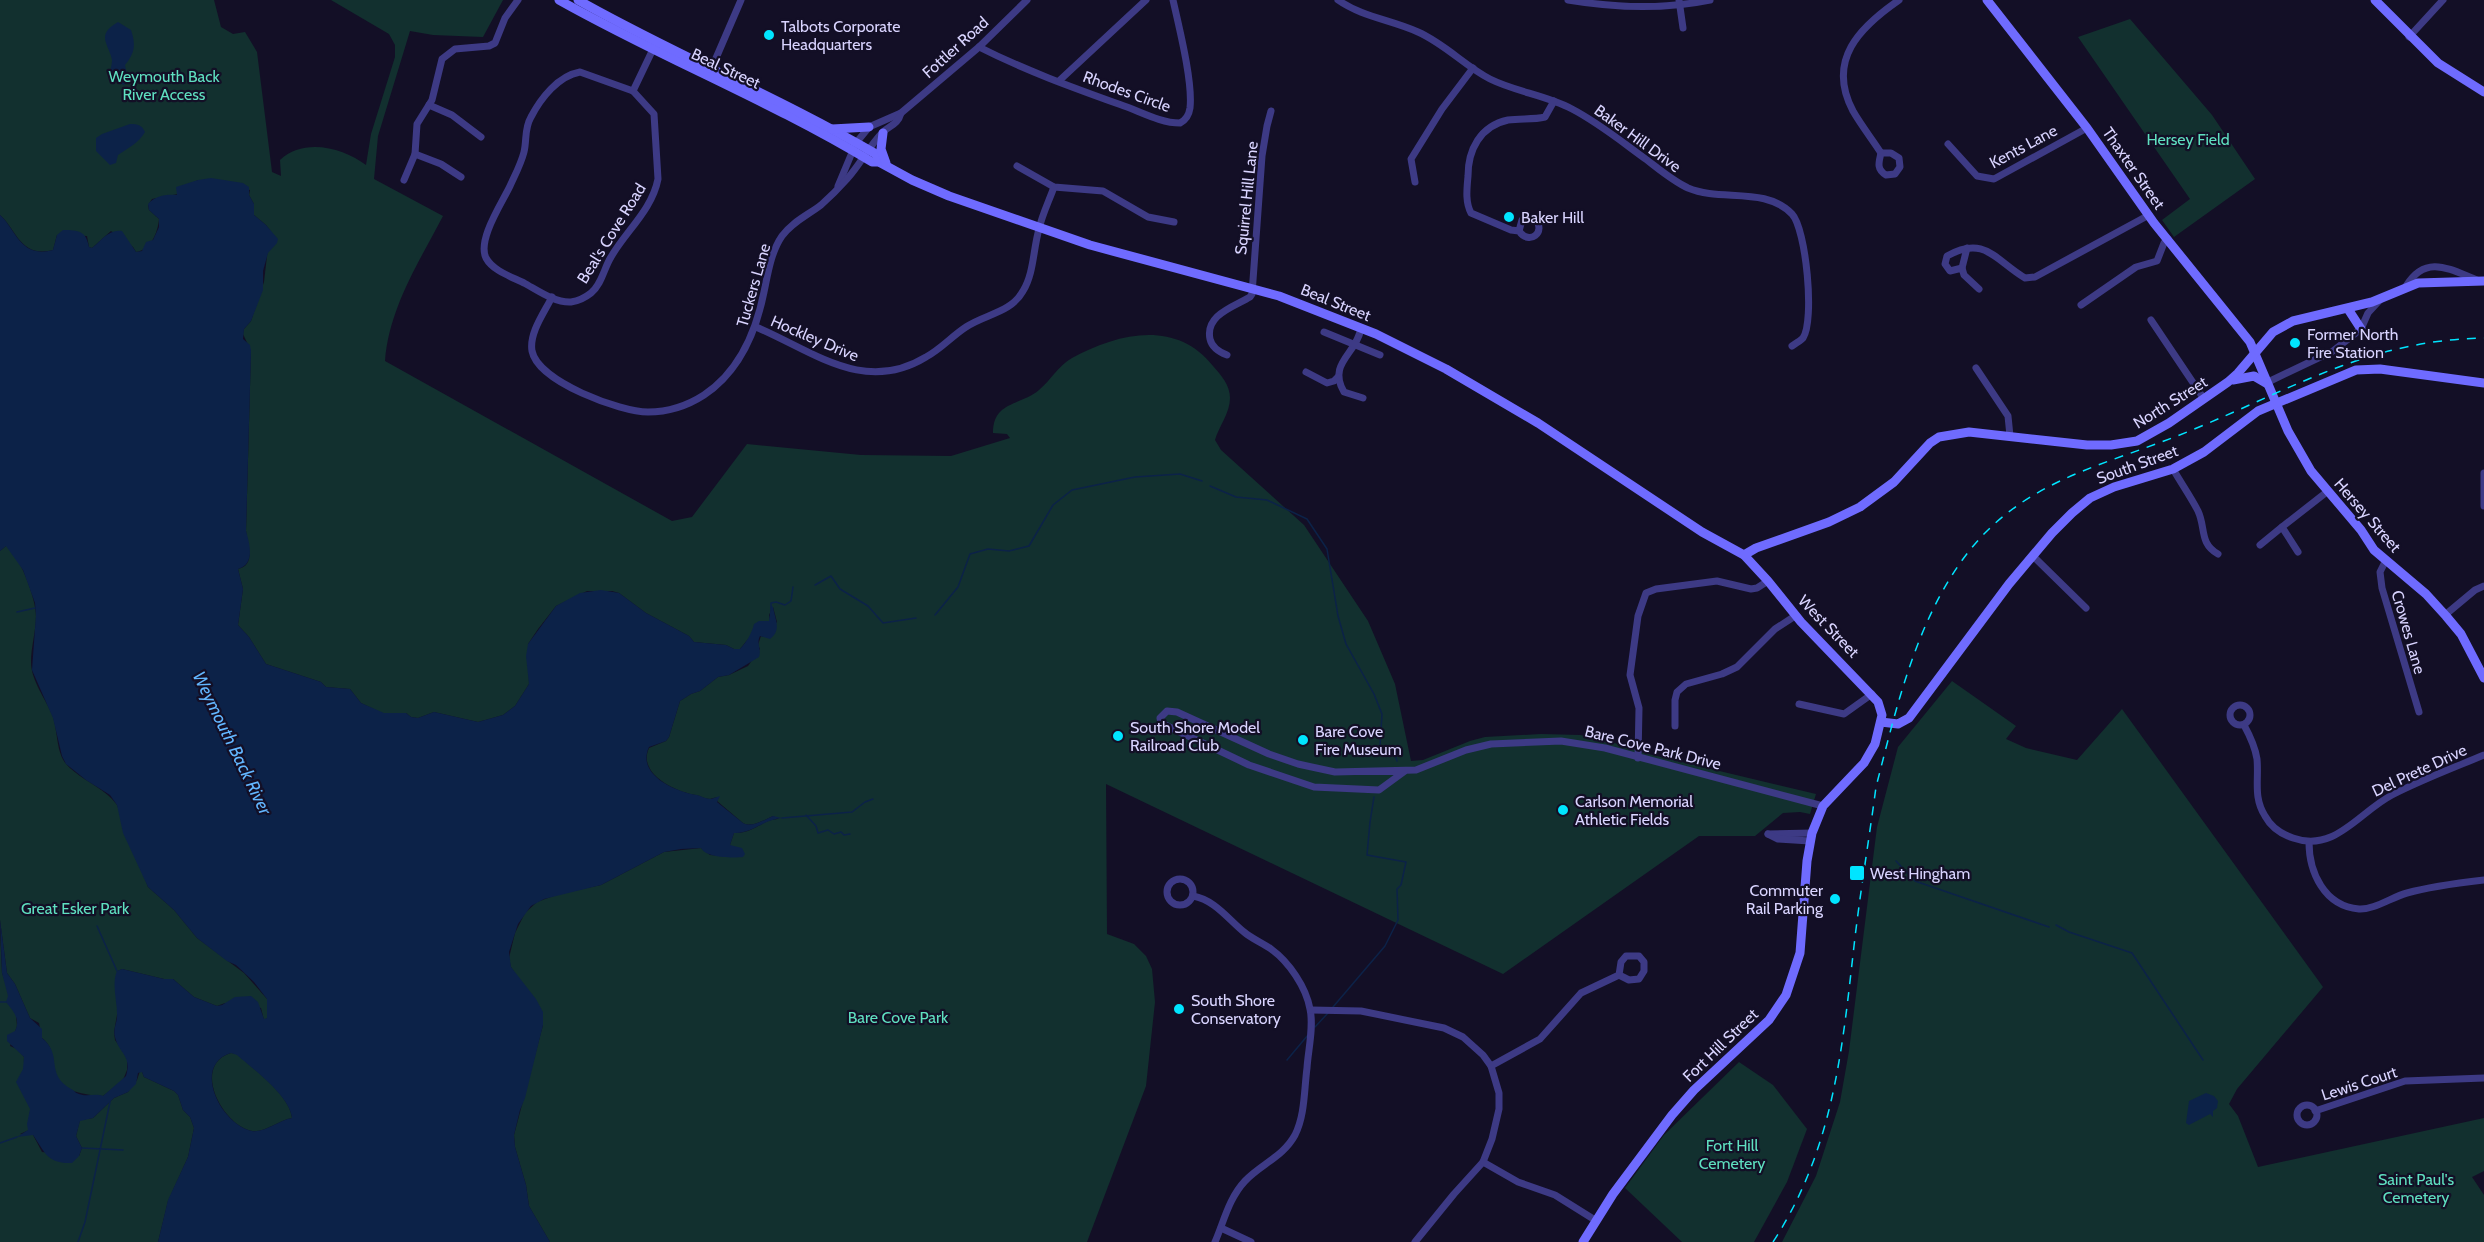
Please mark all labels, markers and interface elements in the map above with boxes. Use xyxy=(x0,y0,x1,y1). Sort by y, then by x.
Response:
street label: Fottler Road xyxy=(918,13,992,82)
place label: Talbots Corporate Headquarters xyxy=(781,17,900,54)
marker: Talbots Corporate Headquarters xyxy=(762,28,776,42)
street label: Beal Street xyxy=(688,44,764,93)
park label: Weymouth Back River Access xyxy=(108,67,220,104)
street label: Rhodes Circle xyxy=(1080,67,1173,116)
street label: Baker Hill Drive xyxy=(1591,101,1685,176)
street label: Kents Lane xyxy=(1986,121,2060,172)
street label: Thaxter Street xyxy=(2098,124,2169,213)
park label: Hersey Field xyxy=(2146,130,2230,149)
street label: Squirrel Hill Lane xyxy=(1231,140,1262,256)
street label: Beal's Cove Road xyxy=(573,180,650,287)
place label: Baker Hill xyxy=(1521,208,1584,227)
marker: Baker Hill xyxy=(1502,210,1516,224)
street label: Tuckers Lane xyxy=(733,241,774,329)
street label: Beal Street xyxy=(1298,280,1374,325)
street label: Hockley Drive xyxy=(768,311,862,366)
place label: Former North Fire Station xyxy=(2307,325,2398,362)
marker: Former North Fire Station xyxy=(2288,336,2302,350)
street label: North Street xyxy=(2130,372,2211,433)
street label: South Street xyxy=(2094,441,2181,488)
street label: Hersey Street xyxy=(2330,474,2405,557)
street label: Crowes Lane xyxy=(2388,588,2430,676)
street label: West Street xyxy=(1794,591,1863,662)
water label: Weymouth Back River xyxy=(188,668,277,820)
place label: South Shore Model Railroad Club xyxy=(1130,718,1260,755)
street label: Bare Cove Park Drive xyxy=(1583,721,1723,774)
place label: Bare Cove Fire Museum xyxy=(1315,722,1402,759)
marker: South Shore Model Railroad Club xyxy=(1111,729,1125,743)
marker: Bare Cove Fire Museum xyxy=(1296,733,1310,747)
street label: Del Prete Drive xyxy=(2369,740,2470,801)
place label: Carlson Memorial Athletic Fields xyxy=(1575,792,1693,829)
marker: Carlson Memorial Athletic Fields xyxy=(1556,803,1570,817)
marker: West Hingham xyxy=(1848,864,1866,882)
place label: West Hingham xyxy=(1870,864,1970,883)
place label: Commuter Rail Parking xyxy=(1746,881,1824,918)
marker: Commuter Rail Parking xyxy=(1828,892,1842,906)
park label: Great Esker Park xyxy=(21,899,130,918)
place label: South Shore Conservatory xyxy=(1191,991,1281,1028)
marker: South Shore Conservatory xyxy=(1172,1002,1186,1016)
street label: Fort Hill Street xyxy=(1679,1004,1762,1086)
park label: Bare Cove Park xyxy=(848,1008,949,1027)
street label: Lewis Court xyxy=(2319,1062,2400,1105)
park label: Fort Hill Cemetery xyxy=(1699,1136,1765,1173)
park label: Saint Paul's Cemetery xyxy=(2378,1170,2454,1207)

